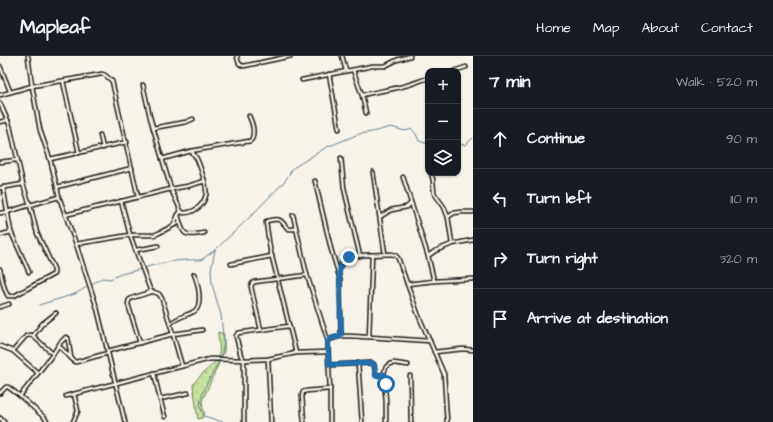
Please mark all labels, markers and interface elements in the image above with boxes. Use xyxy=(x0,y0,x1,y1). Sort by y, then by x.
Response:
text: Mapleaf xyxy=(20,14,90,41)
text: Home xyxy=(536,18,571,38)
text: Map xyxy=(593,18,619,38)
text: About xyxy=(641,18,679,38)
text: Contact xyxy=(701,18,753,38)
map controls xyxy=(425,68,461,176)
button: + xyxy=(425,68,461,104)
text: 7 min xyxy=(489,70,531,94)
text: Walk · 520 m xyxy=(676,73,757,91)
button: − xyxy=(425,104,461,140)
icon: ahead xyxy=(489,128,511,150)
text: Continue xyxy=(527,128,585,149)
text: 90 m xyxy=(726,130,757,148)
button: layers xyxy=(425,140,461,176)
icon: left xyxy=(489,188,511,210)
text: Turn left xyxy=(527,188,591,209)
text: 110 m xyxy=(730,190,757,208)
route end xyxy=(340,248,358,266)
icon: right xyxy=(489,248,511,270)
text: Turn right xyxy=(527,248,598,269)
text: 320 m xyxy=(719,250,757,268)
icon: arrive xyxy=(489,308,511,330)
text: Arrive at destination xyxy=(527,308,668,329)
route start xyxy=(377,375,395,393)

